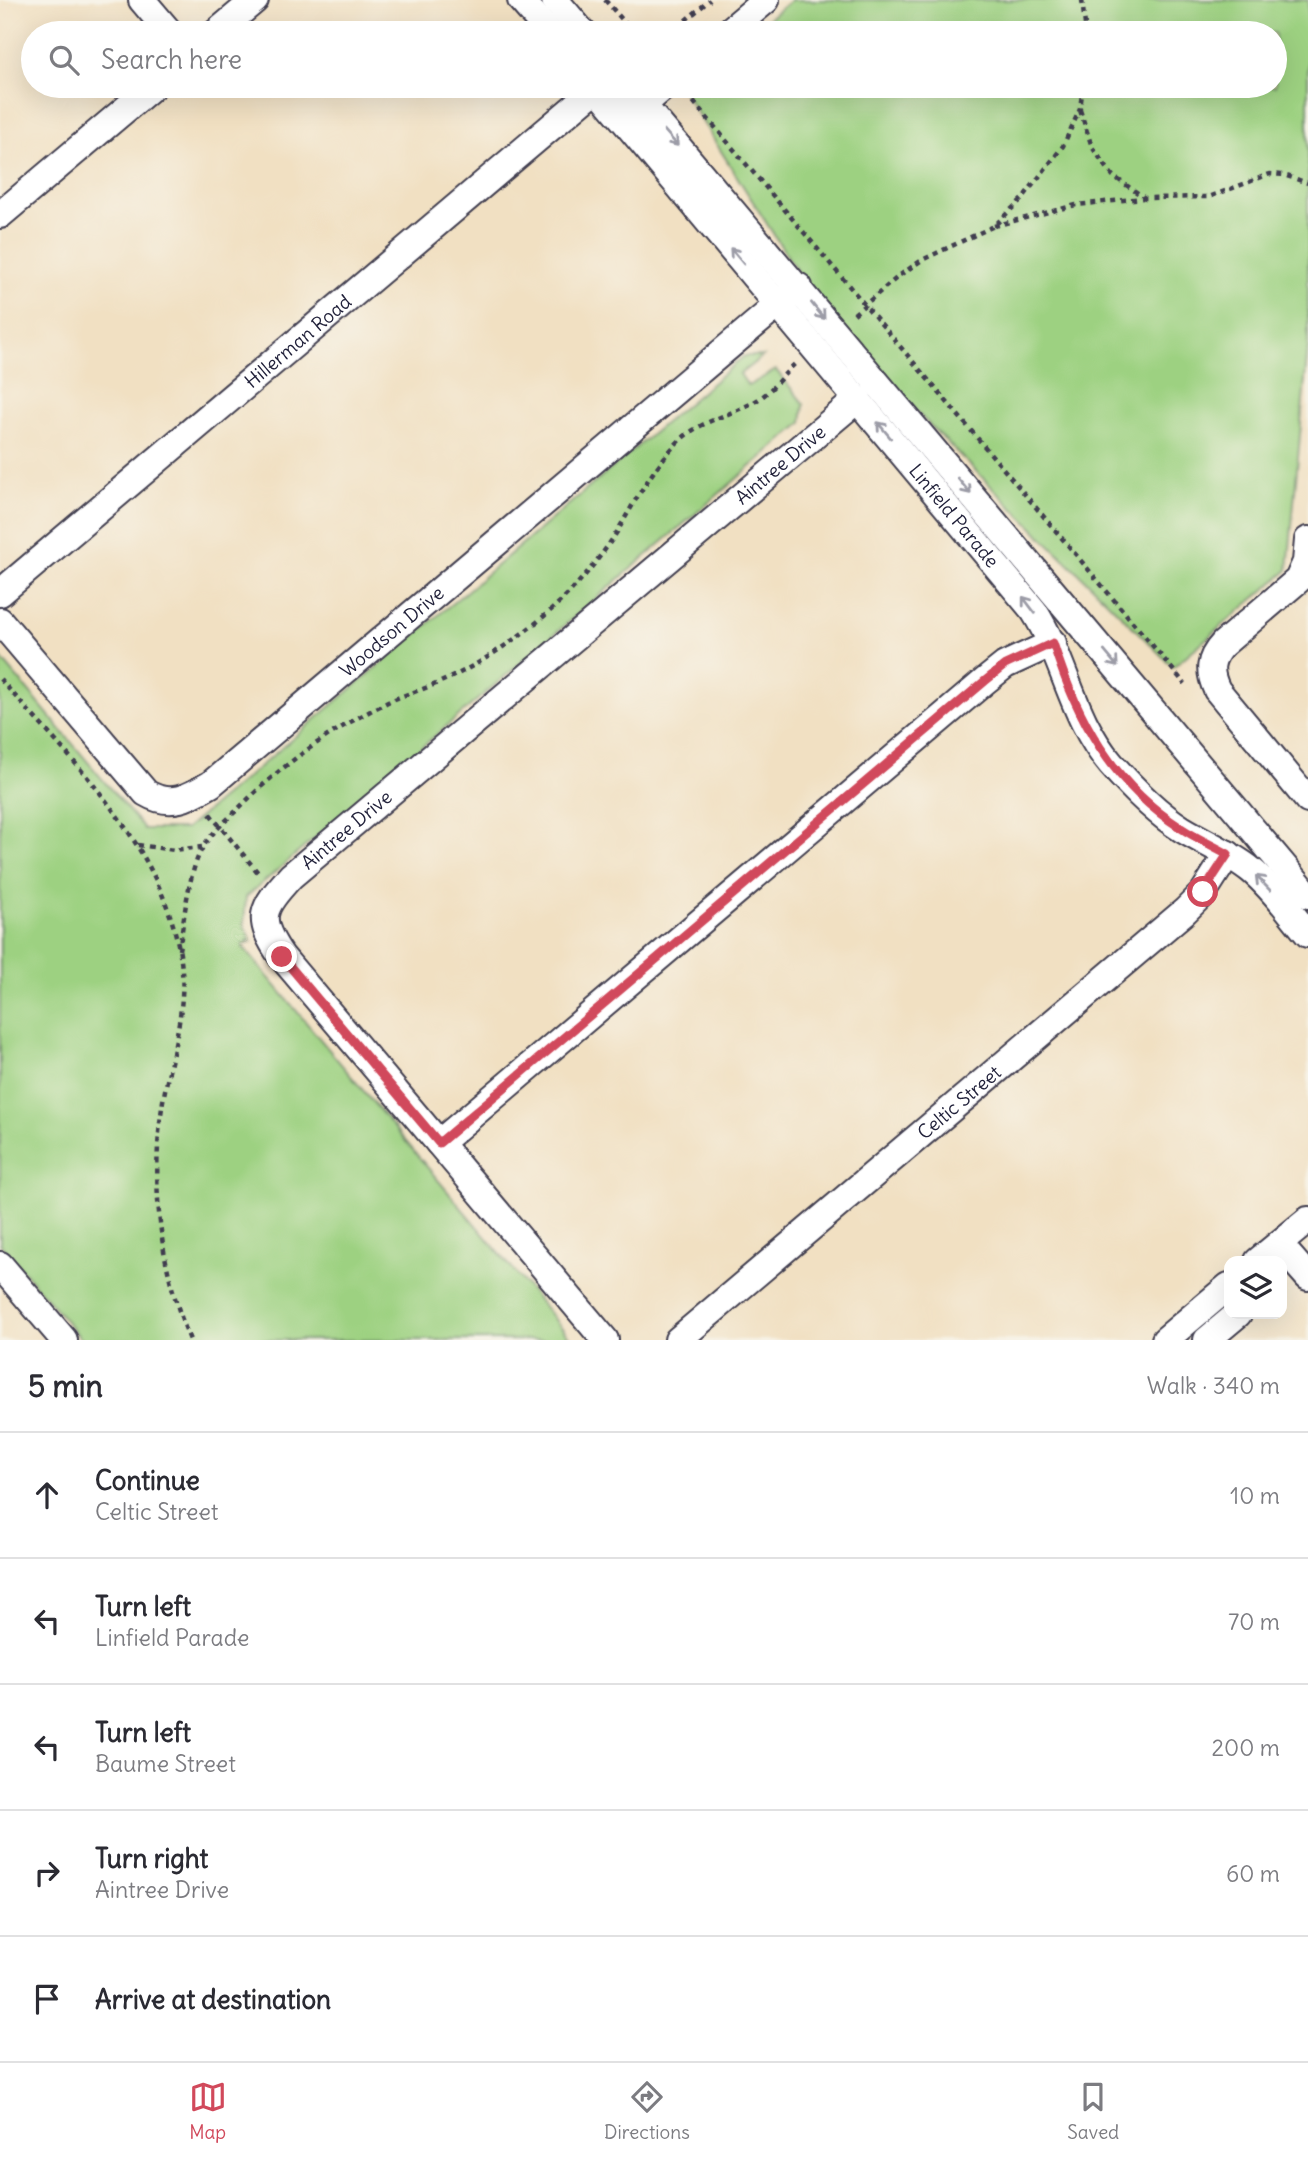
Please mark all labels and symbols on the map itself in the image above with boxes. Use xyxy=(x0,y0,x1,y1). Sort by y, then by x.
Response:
one-way arrow xyxy=(663,128,679,146)
one-way arrow xyxy=(729,248,745,266)
street label: Hillerman Road xyxy=(240,289,356,393)
one-way arrow xyxy=(810,302,826,320)
street label: Aintree Drive xyxy=(730,420,830,509)
one-way arrow xyxy=(876,421,892,439)
street label: Linfield Parade xyxy=(904,459,1004,572)
one-way arrow xyxy=(956,476,972,494)
street label: Woodson Drive xyxy=(335,581,449,682)
one-way arrow xyxy=(1022,596,1036,615)
one-way arrow xyxy=(1103,650,1119,668)
street label: Aintree Drive xyxy=(296,785,396,874)
one-way arrow xyxy=(1255,874,1272,891)
route start xyxy=(1187,876,1218,907)
route end xyxy=(266,941,297,972)
street label: Celtic Street xyxy=(912,1060,1006,1144)

